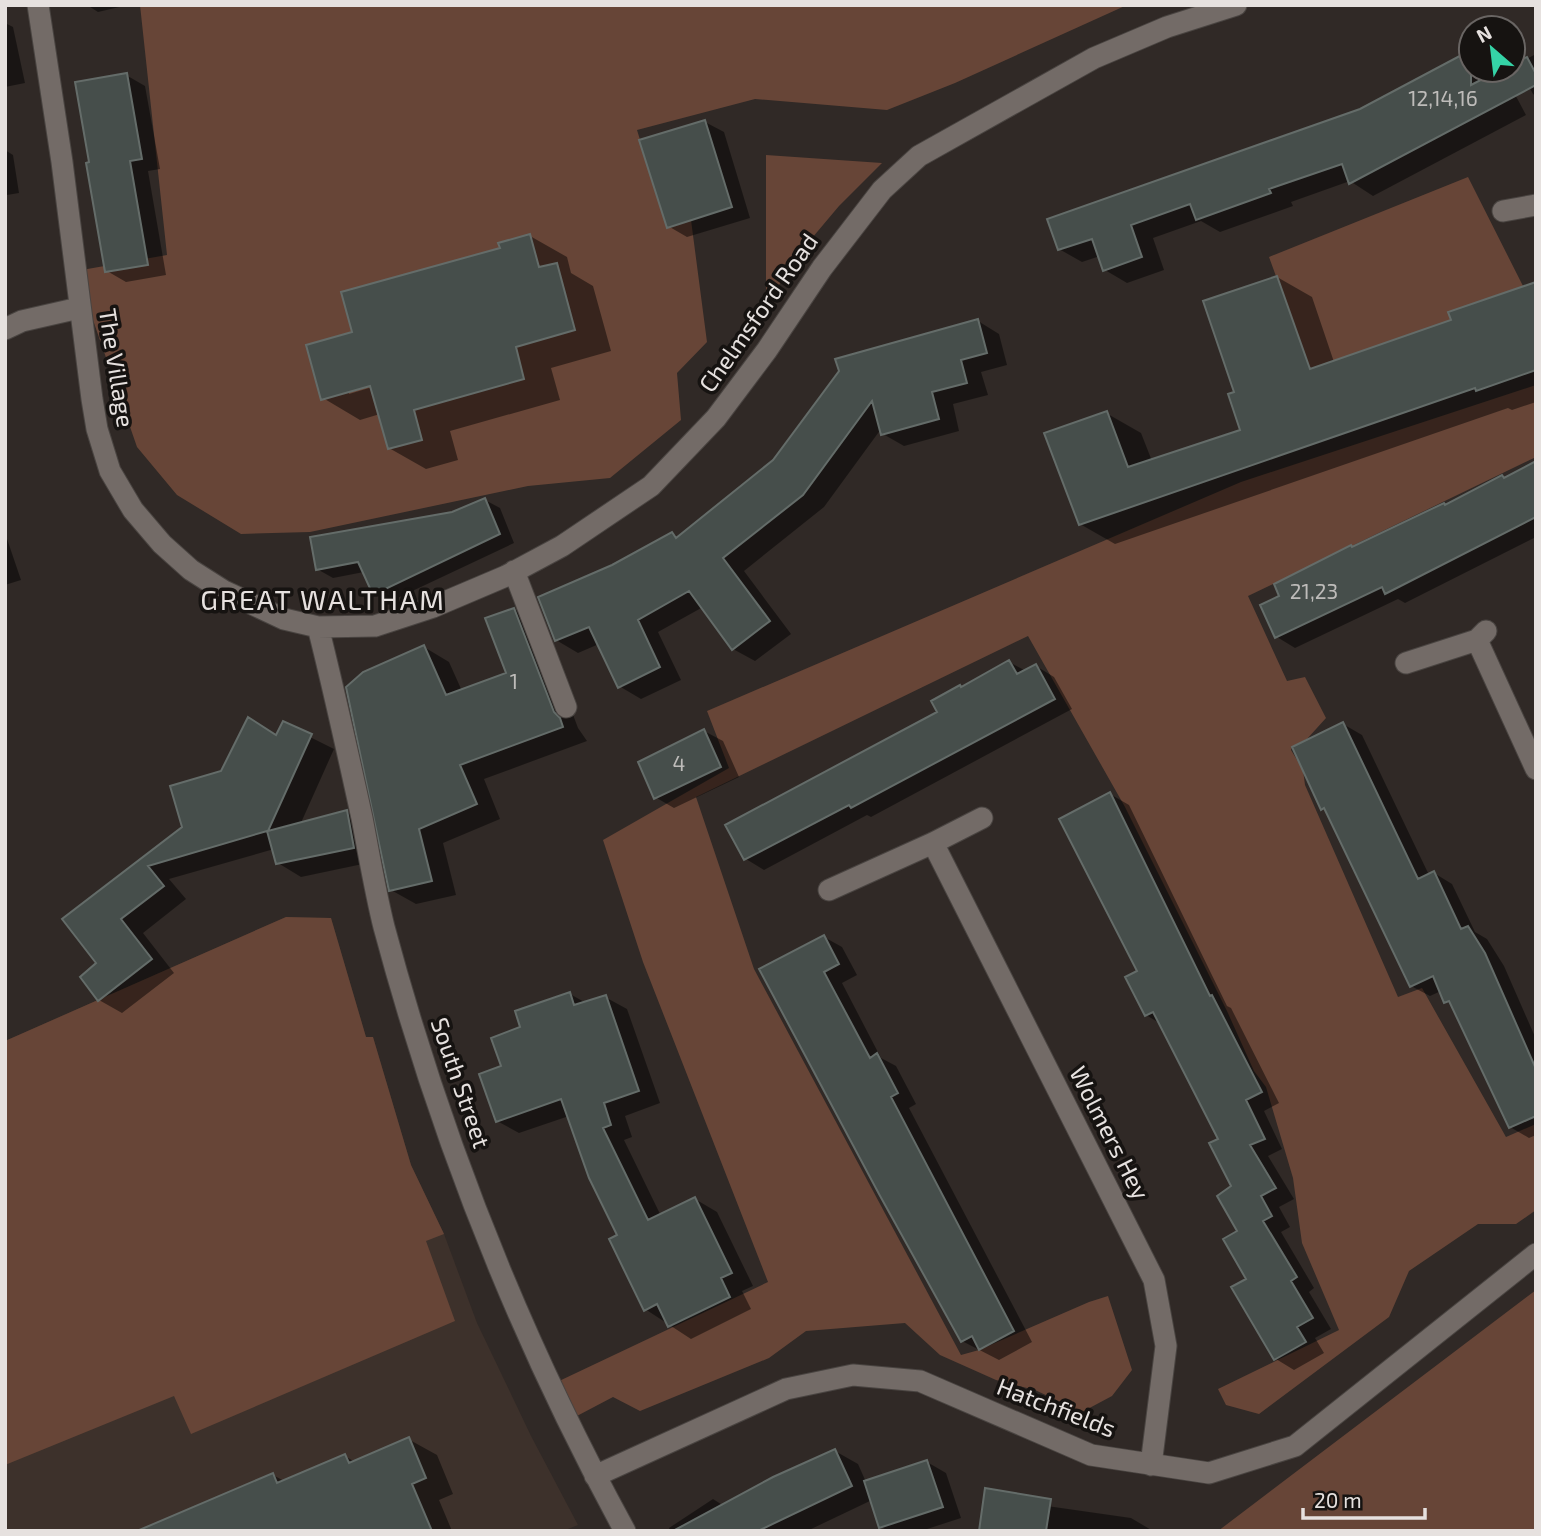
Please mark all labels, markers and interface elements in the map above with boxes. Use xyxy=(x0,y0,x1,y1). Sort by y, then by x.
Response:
north arrow xyxy=(1457,14,1527,84)
text: N xyxy=(1472,20,1495,47)
house number: 12,14,16 xyxy=(1408,85,1478,110)
street label: Chelmsford Road xyxy=(692,227,823,397)
street label: The Village xyxy=(94,306,141,429)
house number: 21,23 xyxy=(1290,578,1338,603)
district label: GREAT WALTHAM xyxy=(200,582,446,616)
house number: 1 xyxy=(510,668,518,693)
house number: 4 xyxy=(673,750,685,775)
street label: South Street xyxy=(426,1014,497,1151)
street label: Wolmers Hey xyxy=(1064,1061,1156,1204)
street label: Hatchfields xyxy=(993,1371,1120,1442)
scale bar xyxy=(1303,1476,1426,1520)
text: 20 m xyxy=(1314,1487,1362,1512)

